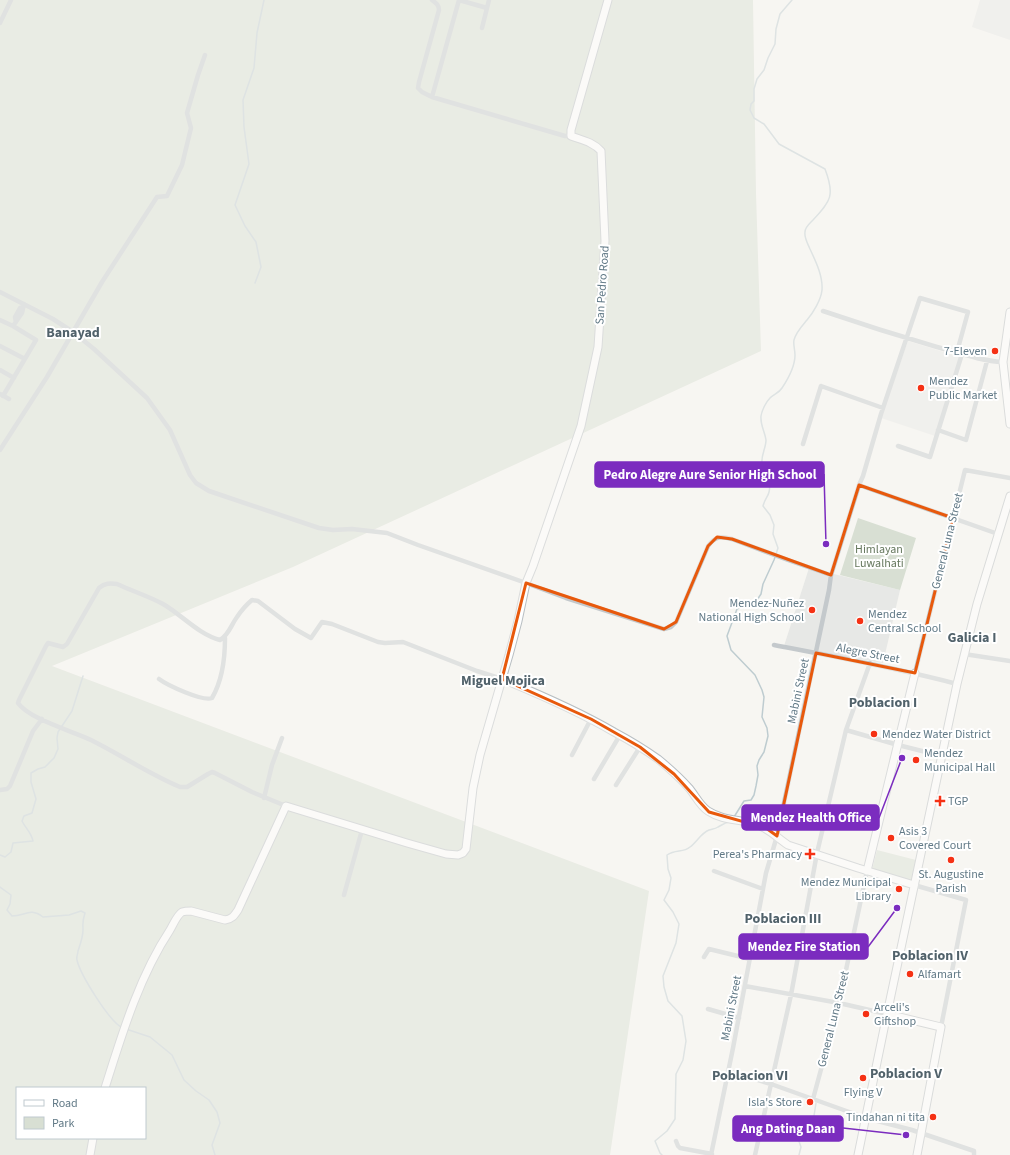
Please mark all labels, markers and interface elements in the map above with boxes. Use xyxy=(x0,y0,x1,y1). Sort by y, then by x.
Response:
street label: San Pedro Road xyxy=(591,245,614,325)
district label: Banayad xyxy=(46,323,100,343)
place label: 7-Eleven xyxy=(944,343,987,360)
marker: 7-Eleven xyxy=(990,346,1000,356)
place label: Mendez Public Market xyxy=(929,373,997,404)
marker: Mendez Public Market xyxy=(916,383,926,393)
callout: Pedro Alegre Aure Senior High School xyxy=(595,462,824,487)
text: Pedro Alegre Aure Senior High School xyxy=(604,466,817,484)
street label: General Luna Street xyxy=(927,491,968,591)
park label: Himlayan Luwalhati xyxy=(854,541,904,572)
place label: Mendez-Nuñez National High School xyxy=(699,595,804,626)
marker: Mendez-Nuñez National High School xyxy=(807,605,817,615)
place label: Mendez Central School xyxy=(868,606,941,637)
marker: Mendez Central School xyxy=(855,616,865,626)
district label: Galicia I xyxy=(948,628,997,648)
street label: Alegre Street xyxy=(835,639,901,668)
street label: Mabini Street xyxy=(783,657,814,725)
district label: Miguel Mojica xyxy=(461,671,545,691)
district label: Poblacion I xyxy=(849,693,917,713)
place label: Mendez Water District xyxy=(882,726,991,743)
marker: Mendez Water District xyxy=(869,729,879,739)
place label: Mendez Municipal Hall xyxy=(924,745,995,776)
marker: Mendez Municipal Hall xyxy=(911,755,921,765)
place label: TGP xyxy=(948,793,969,810)
marker: TGP xyxy=(935,796,945,806)
callout: Mendez Health Office xyxy=(742,805,879,830)
text: Mendez Health Office xyxy=(750,809,872,827)
place label: Asis 3 Covered Court xyxy=(899,823,971,854)
marker: Asis 3 Covered Court xyxy=(886,833,896,843)
place label: Perea's Pharmacy xyxy=(713,846,802,863)
marker: Perea's Pharmacy xyxy=(805,849,815,859)
marker: St. Augustine Parish xyxy=(946,855,956,865)
place label: St. Augustine Parish xyxy=(918,866,984,897)
place label: Mendez Municipal Library xyxy=(801,874,891,905)
marker: Mendez Municipal Library xyxy=(894,884,904,894)
district label: Poblacion III xyxy=(745,909,821,929)
callout: Mendez Fire Station xyxy=(739,934,868,959)
text: Mendez Fire Station xyxy=(748,938,860,956)
district label: Poblacion IV xyxy=(892,946,968,966)
place label: Alfamart xyxy=(918,966,961,983)
street label: General Luna Street xyxy=(813,969,854,1069)
marker: Alfamart xyxy=(905,969,915,979)
street label: Mabini Street xyxy=(717,974,746,1042)
place label: Arceli's Giftshop xyxy=(874,999,916,1030)
marker: Arceli's Giftshop xyxy=(861,1009,871,1019)
district label: Poblacion V xyxy=(870,1064,942,1084)
district label: Poblacion VI xyxy=(712,1066,788,1086)
marker: Flying V xyxy=(858,1073,868,1083)
place label: Flying V xyxy=(844,1084,883,1101)
legend xyxy=(16,1087,146,1139)
place label: Isla's Store xyxy=(748,1094,802,1111)
text: Road xyxy=(52,1095,78,1112)
marker: Isla's Store xyxy=(805,1097,815,1107)
place label: Tindahan ni tita xyxy=(846,1109,925,1126)
marker: Tindahan ni tita xyxy=(928,1112,938,1122)
text: Park xyxy=(52,1115,74,1132)
callout: Ang Dating Daan xyxy=(733,1116,843,1141)
text: Ang Dating Daan xyxy=(740,1120,835,1138)

